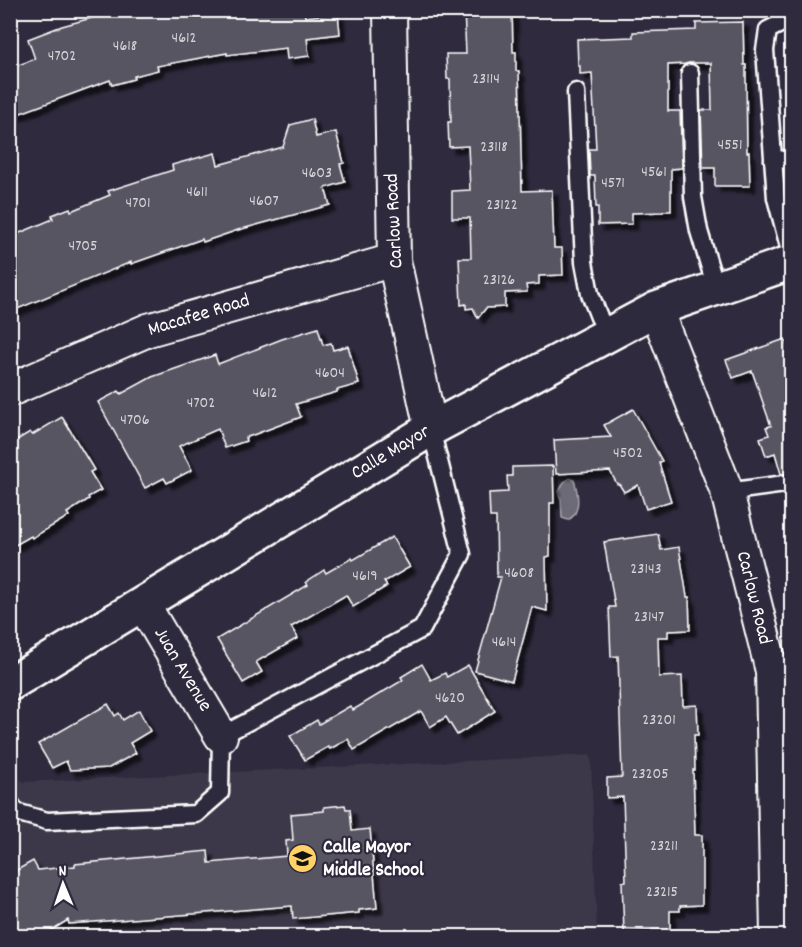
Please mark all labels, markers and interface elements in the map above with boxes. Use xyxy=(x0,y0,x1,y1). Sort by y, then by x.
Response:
house number: 4612 xyxy=(172,27,196,50)
house number: 4618 xyxy=(113,35,137,58)
house number: 4702 xyxy=(48,45,76,68)
house number: 23114 xyxy=(472,68,500,91)
house number: 4551 xyxy=(718,134,742,157)
house number: 23118 xyxy=(480,136,508,159)
house number: 4561 xyxy=(641,161,667,184)
house number: 4603 xyxy=(302,162,332,185)
house number: 4571 xyxy=(601,172,625,195)
street label: Carlow Road xyxy=(379,173,411,269)
house number: 4611 xyxy=(186,181,208,204)
house number: 4607 xyxy=(249,190,279,213)
house number: 4701 xyxy=(126,192,151,215)
house number: 23122 xyxy=(486,194,518,217)
house number: 4705 xyxy=(69,235,97,258)
house number: 23126 xyxy=(483,269,515,292)
street label: Macafee Road xyxy=(145,287,253,345)
house number: 4604 xyxy=(315,362,345,385)
house number: 4612 xyxy=(253,382,277,405)
house number: 4702 xyxy=(187,392,215,415)
house number: 4706 xyxy=(120,409,150,432)
street label: Calle Mayor xyxy=(346,418,436,488)
house number: 4502 xyxy=(613,442,643,465)
street label: Carlow Road xyxy=(728,548,778,648)
house number: 23143 xyxy=(630,558,662,581)
house number: 4608 xyxy=(504,562,534,585)
house number: 4619 xyxy=(352,565,378,588)
house number: 23147 xyxy=(634,606,664,629)
street label: Juan Avenue xyxy=(146,623,218,718)
house number: 4614 xyxy=(492,631,516,654)
house number: 4620 xyxy=(435,687,465,710)
house number: 23201 xyxy=(642,709,676,732)
house number: 23205 xyxy=(631,763,669,786)
place label: Calle Mayor Middle School xyxy=(323,834,424,885)
house number: 23211 xyxy=(650,835,678,858)
school or university icon: Calle Mayor Middle School xyxy=(286,843,318,875)
north arrow xyxy=(33,854,93,914)
text: N xyxy=(58,860,67,883)
house number: 23215 xyxy=(646,881,678,904)

